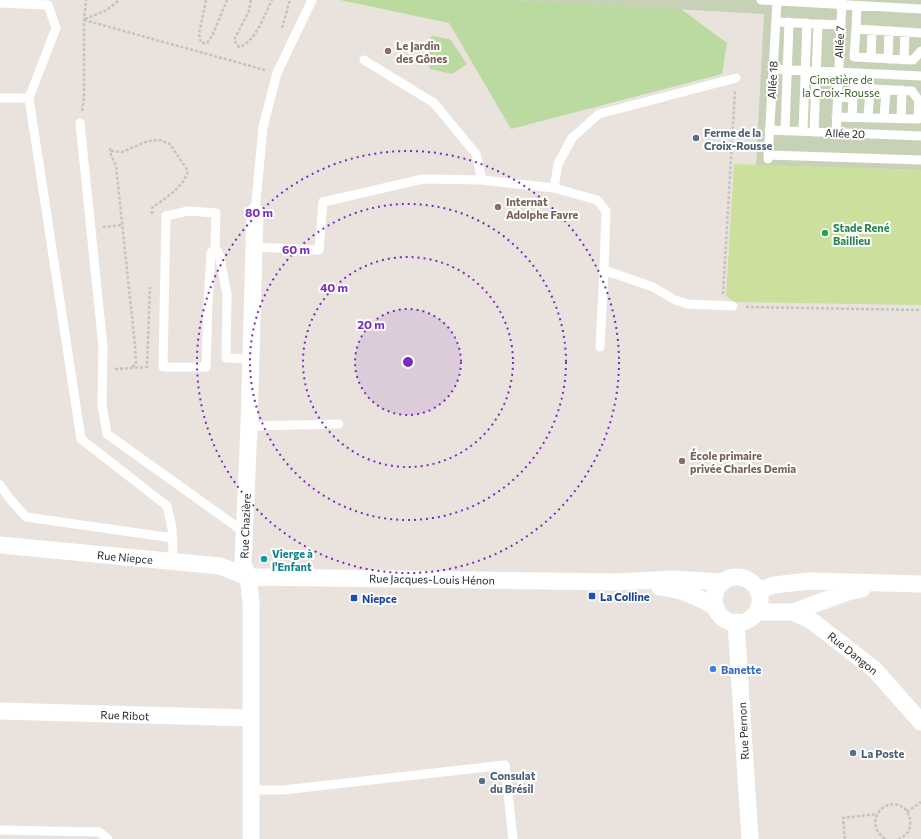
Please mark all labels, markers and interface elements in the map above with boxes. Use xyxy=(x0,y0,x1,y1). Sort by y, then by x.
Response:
street label: Allée 7 xyxy=(832,25,846,59)
place label: Le Jardin des Gônes xyxy=(396,39,447,65)
marker: Le Jardin des Gônes xyxy=(383,46,393,56)
street label: Allée 18 xyxy=(765,60,780,99)
park label: Cimetière de la Croix-Rousse xyxy=(802,73,880,99)
place label: Ferme de la Croix-Rousse xyxy=(704,126,773,152)
street label: Allée 20 xyxy=(825,126,865,140)
marker: Ferme de la Croix-Rousse xyxy=(691,133,701,143)
place label: Internat Adolphe Favre xyxy=(506,195,579,221)
marker: Internat Adolphe Favre xyxy=(493,202,503,212)
text: 80 m xyxy=(245,205,273,219)
place label: Stade René Baillieu xyxy=(833,221,890,247)
marker: Stade René Baillieu xyxy=(820,228,830,238)
text: 60 m xyxy=(282,242,310,256)
text: 40 m xyxy=(320,280,348,294)
text: 20 m xyxy=(357,317,385,331)
centre of rings xyxy=(401,355,415,369)
place label: École primaire privée Charles Demia xyxy=(690,448,796,475)
marker: École primaire privée Charles Demia xyxy=(677,456,687,466)
street label: Rue Chazière xyxy=(237,493,253,559)
place label: Vierge à l'Enfant xyxy=(272,547,313,573)
street label: Rue Niepce xyxy=(97,548,154,566)
marker: Vierge à l'Enfant xyxy=(259,554,269,564)
street label: Rue Jacques-Louis Hénon xyxy=(369,571,495,588)
place label: La Colline xyxy=(600,590,650,603)
marker: La Colline xyxy=(587,591,597,601)
place label: Niepce xyxy=(362,592,397,605)
marker: Niepce xyxy=(349,593,359,603)
street label: Rue Dangon xyxy=(825,629,881,677)
place label: Banette xyxy=(721,663,761,676)
marker: Banette xyxy=(708,664,718,674)
street label: Rue Pernon xyxy=(735,702,751,760)
street label: Rue Ribot xyxy=(100,708,150,722)
place label: La Poste xyxy=(861,747,904,760)
marker: La Poste xyxy=(848,748,858,758)
place label: Consulat du Brésil xyxy=(490,769,536,795)
marker: Consulat du Brésil xyxy=(477,776,487,786)

